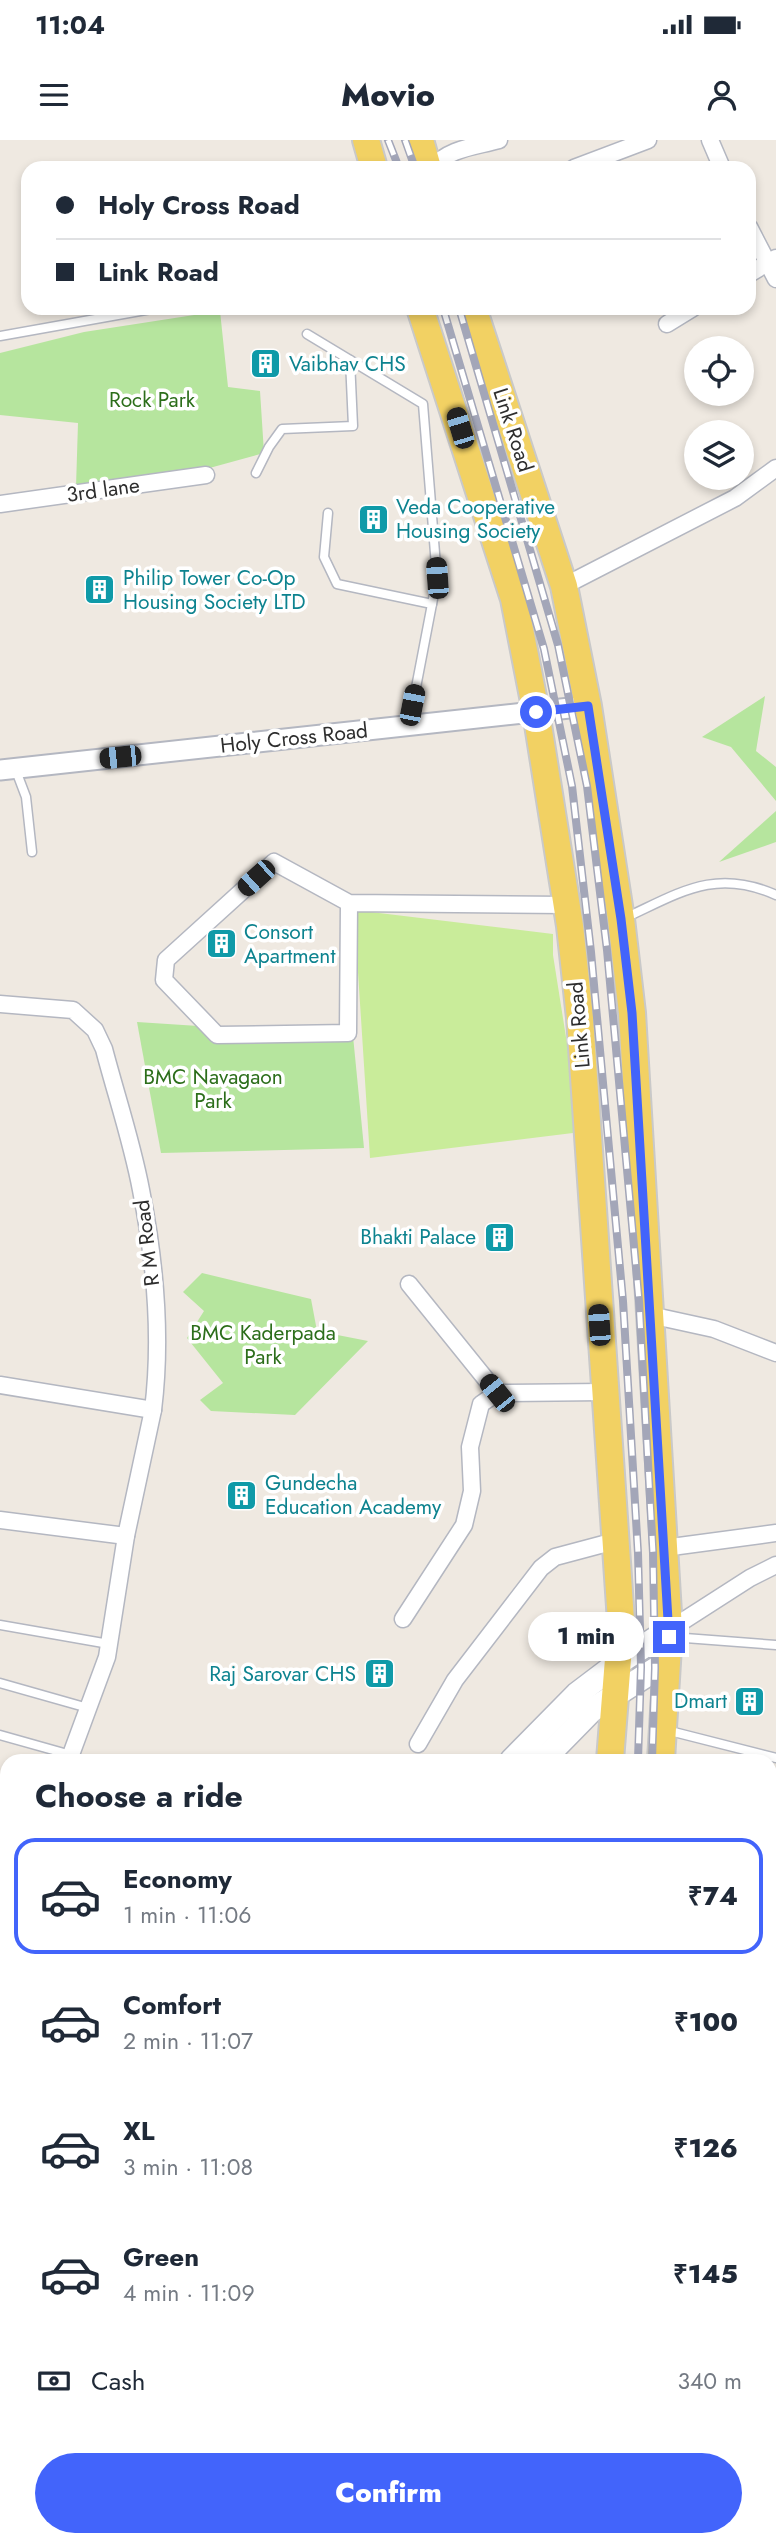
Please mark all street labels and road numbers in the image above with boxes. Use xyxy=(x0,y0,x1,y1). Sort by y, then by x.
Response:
street label: Link Road xyxy=(485,384,541,476)
street label: 3rd lane xyxy=(64,470,142,510)
street label: Holy Cross Road xyxy=(219,715,369,761)
street label: Link Road xyxy=(560,980,598,1070)
street label: R M Road xyxy=(127,1198,167,1288)

